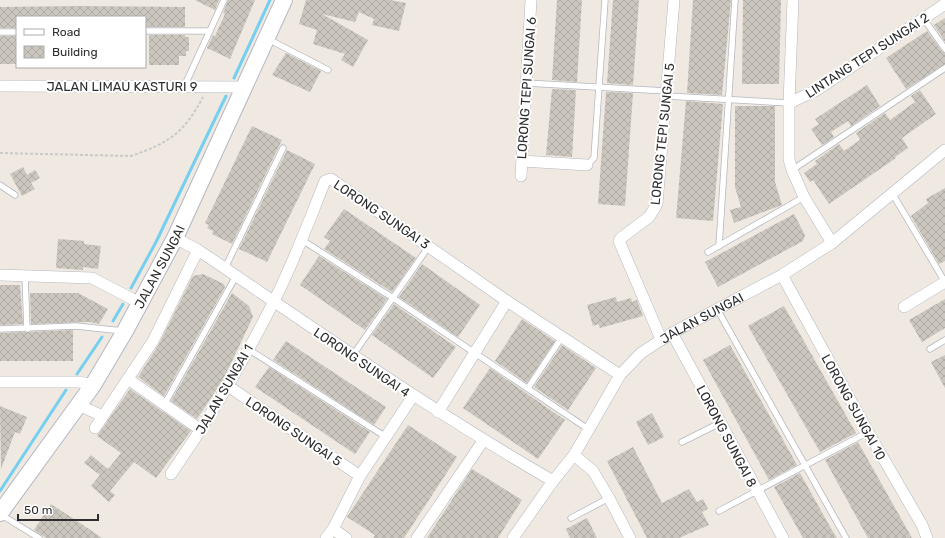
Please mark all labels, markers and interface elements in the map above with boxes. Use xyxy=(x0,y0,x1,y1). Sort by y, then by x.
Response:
street label: LINTANG TEPI SUNGAI 2 xyxy=(803,10,932,101)
legend xyxy=(16,16,146,68)
street label: LORONG TEPI SUNGAI 6 xyxy=(514,16,539,160)
text: Road xyxy=(52,25,80,39)
text: Building xyxy=(52,45,98,59)
street label: LORONG TEPI SUNGAI 5 xyxy=(648,62,677,206)
street label: JALAN LIMAU KASTURI 9 xyxy=(46,79,198,94)
street label: LORONG SUNGAI 3 xyxy=(331,177,433,252)
street label: JALAN SUNGAI xyxy=(132,223,188,311)
street label: JALAN SUNGAI xyxy=(657,290,746,347)
street label: LORONG SUNGAI 4 xyxy=(311,325,413,400)
street label: JALAN SUNGAI 1 xyxy=(193,342,256,437)
street label: LORONG SUNGAI 10 xyxy=(818,352,889,463)
street label: LORONG SUNGAI 8 xyxy=(693,383,760,490)
street label: LORONG SUNGAI 5 xyxy=(243,394,345,469)
scale bar xyxy=(18,496,98,522)
text: 50 m xyxy=(24,503,52,517)

